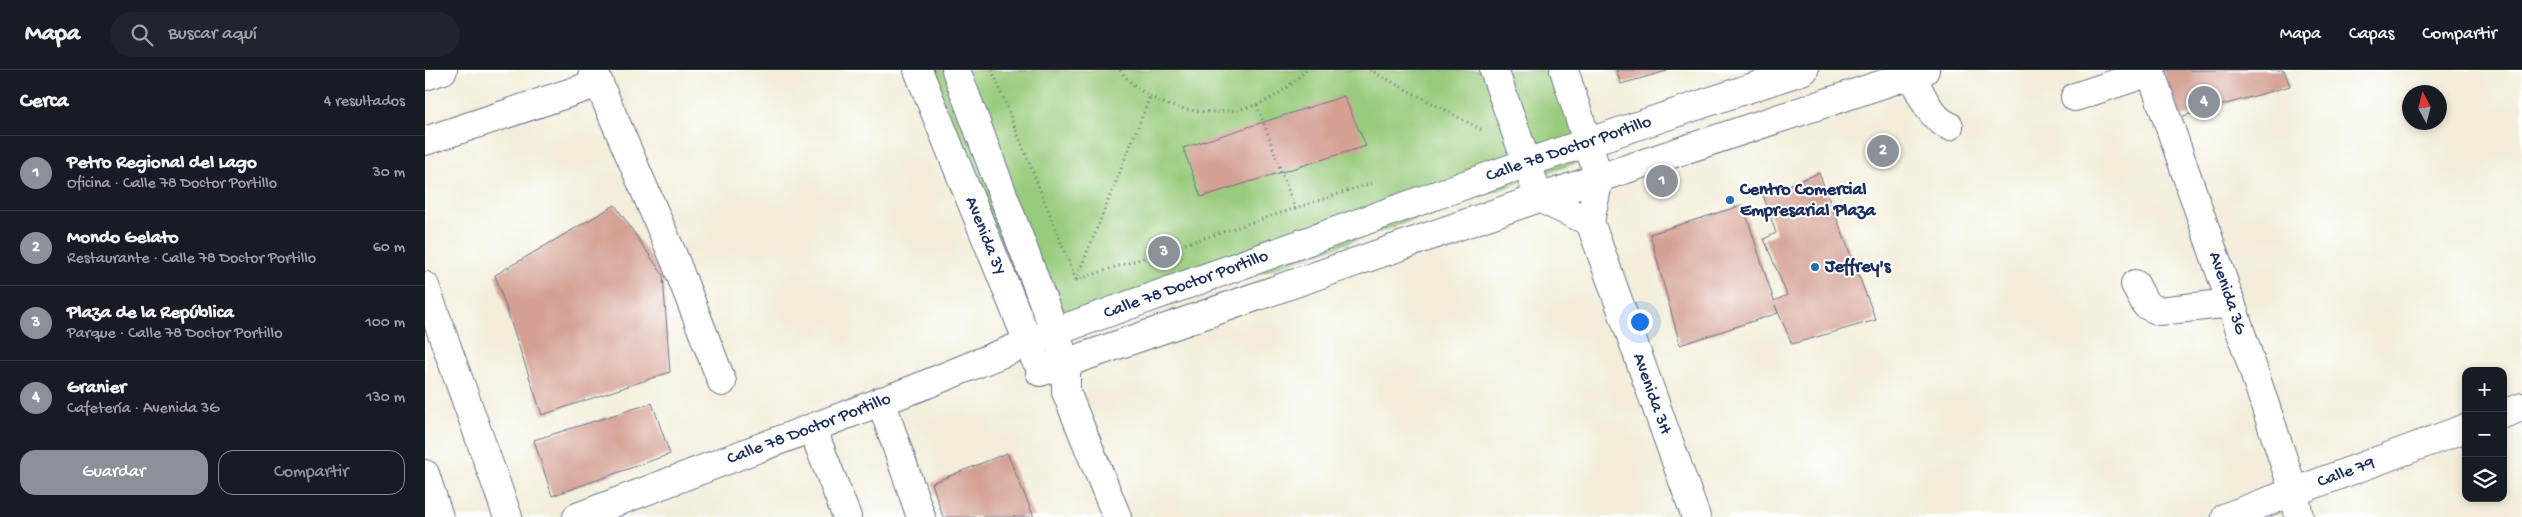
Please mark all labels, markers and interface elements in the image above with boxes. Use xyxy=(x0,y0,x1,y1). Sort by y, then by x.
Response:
search box xyxy=(110,12,460,57)
text: Mapa xyxy=(25,20,80,49)
icon: search xyxy=(128,21,156,49)
text: Buscar aquí xyxy=(168,23,257,46)
text: Mapa xyxy=(2280,24,2321,45)
text: Capas xyxy=(2349,24,2394,45)
text: Compartir xyxy=(2422,24,2497,45)
pin: 4 xyxy=(2188,83,2220,121)
north arrow xyxy=(2402,85,2447,130)
text: Cerca xyxy=(20,90,68,115)
text: 4 resultados xyxy=(324,93,405,112)
street label: Calle 78 Doctor Portillo xyxy=(1483,111,1654,187)
pin: 2 xyxy=(1867,132,1899,170)
text: Petro Regional del Lago xyxy=(67,152,257,175)
pin: 1 xyxy=(1646,162,1678,200)
text: 1 xyxy=(33,164,39,183)
text: 30 m xyxy=(372,164,405,183)
text: Oficina · Calle 78 Doctor Portillo xyxy=(67,175,277,194)
place label: Centro Comercial Empresarial Plaza xyxy=(1739,180,1876,222)
street label: Avenida 3Y xyxy=(960,194,1010,278)
marker: Centro Comercial Empresarial Plaza xyxy=(1724,194,1736,206)
text: Mondo Gelato xyxy=(67,227,179,250)
pin: 3 xyxy=(1148,233,1180,271)
text: 2 xyxy=(32,239,40,258)
text: 60 m xyxy=(373,239,405,258)
street label: Calle 78 Doctor Portillo xyxy=(1101,246,1271,324)
street label: Avenida 3G xyxy=(2203,249,2251,338)
text: Restaurante · Calle 78 Doctor Portillo xyxy=(67,250,316,269)
place label: Jeffrey's xyxy=(1824,257,1892,278)
marker: Jeffrey's xyxy=(1809,261,1821,273)
text: Plaza de la República xyxy=(67,302,234,325)
your location xyxy=(1627,309,1653,335)
text: 3 xyxy=(32,314,40,333)
text: 100 m xyxy=(365,314,405,333)
text: Parque · Calle 78 Doctor Portillo xyxy=(67,325,282,344)
street label: Avenida 3H xyxy=(1628,350,1676,438)
map controls xyxy=(2462,367,2507,502)
button: + xyxy=(2462,367,2507,412)
text: Granier xyxy=(67,377,126,400)
street label: Calle 78 Doctor Portillo xyxy=(724,388,894,470)
text: 4 xyxy=(32,389,40,408)
text: 130 m xyxy=(366,389,405,408)
text: Cafetería · Avenida 3G xyxy=(67,400,219,419)
button: − xyxy=(2462,412,2507,457)
button: Guardar xyxy=(20,450,208,495)
button: Compartir xyxy=(218,450,405,495)
street label: Calle 79 xyxy=(2314,452,2378,493)
button: layers xyxy=(2462,457,2507,502)

